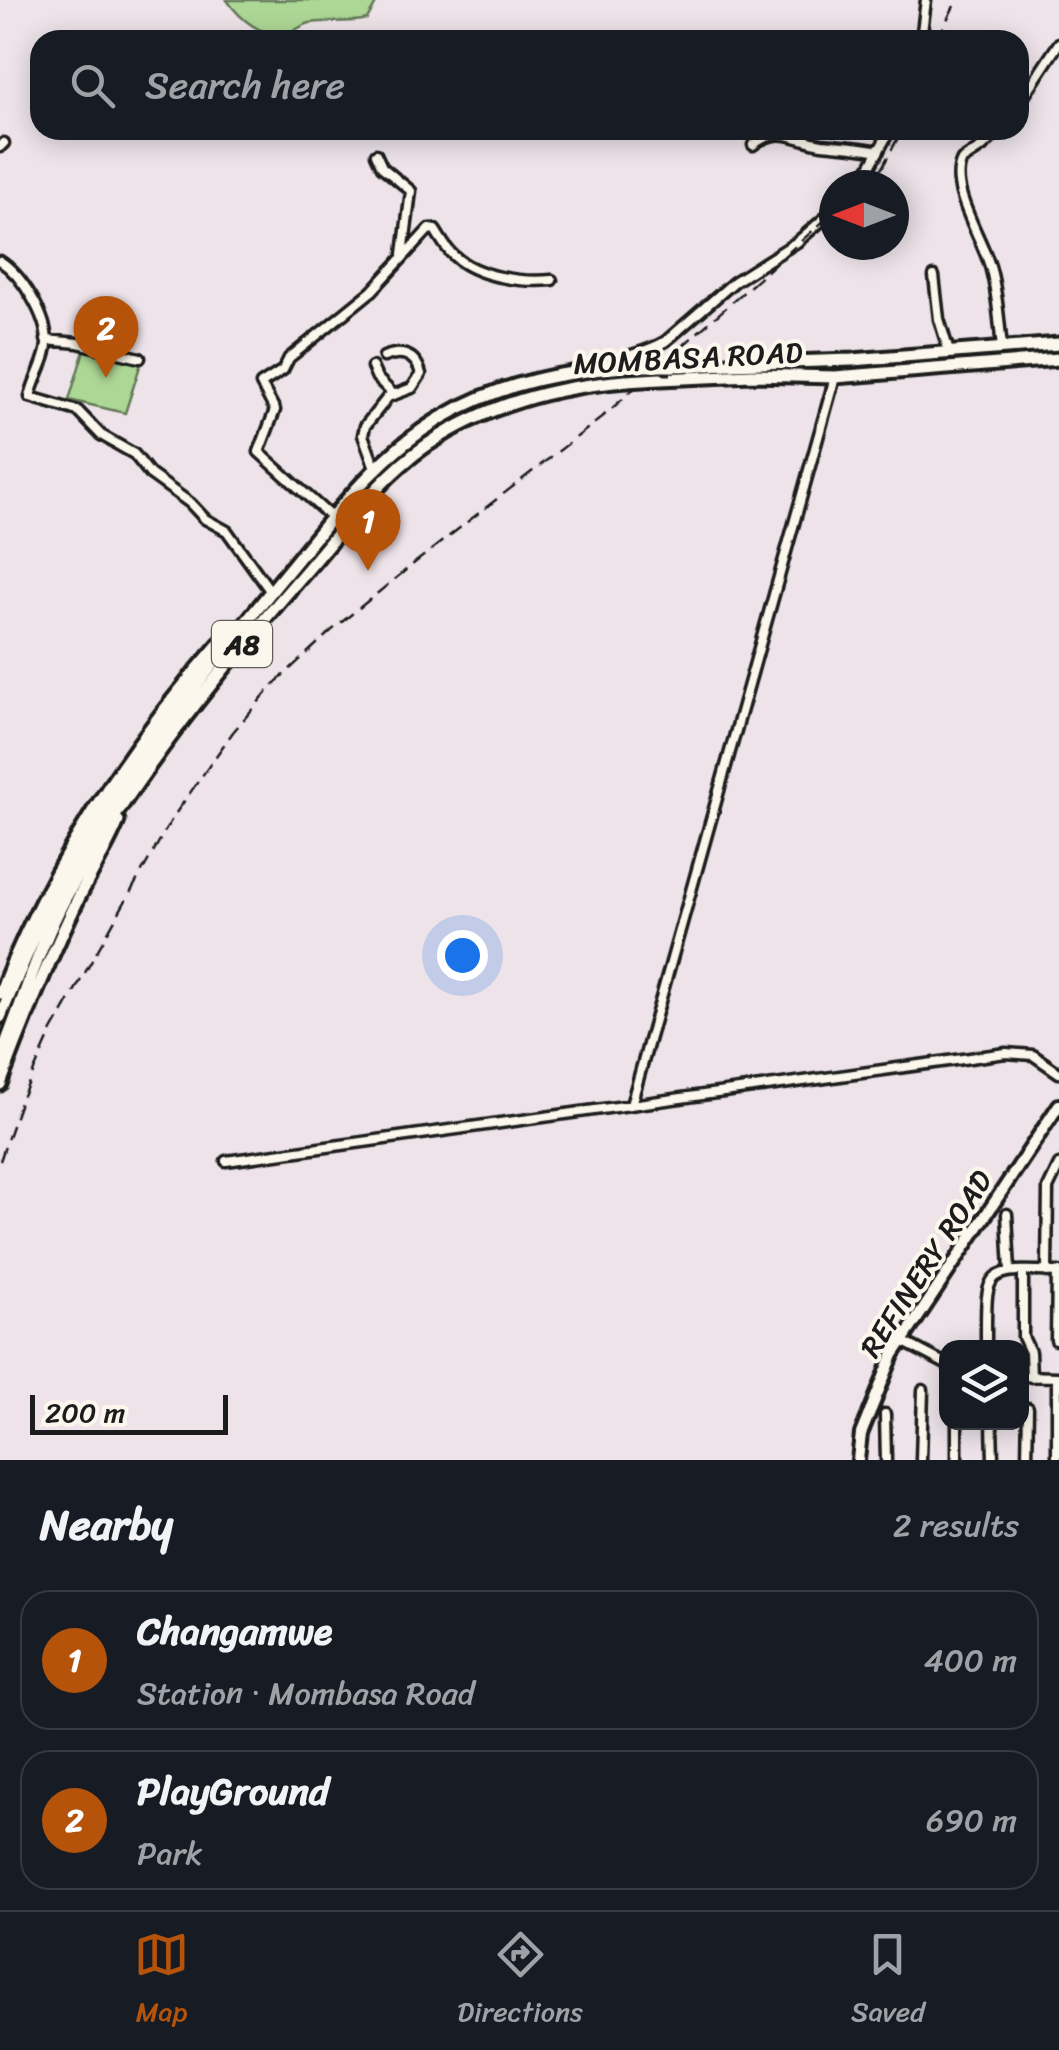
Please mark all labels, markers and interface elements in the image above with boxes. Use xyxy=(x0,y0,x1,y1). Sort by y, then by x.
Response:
search box xyxy=(30,30,1029,140)
text: Search here xyxy=(145,52,345,119)
icon: search xyxy=(65,58,120,113)
north arrow xyxy=(819,170,909,260)
pin: 2 xyxy=(74,296,138,378)
street label: MOMBASA ROAD xyxy=(572,325,804,391)
pin: 1 xyxy=(336,488,400,571)
road number: A8 xyxy=(212,621,272,667)
your location xyxy=(437,930,488,981)
street label: REFINERY ROAD xyxy=(845,1159,1007,1369)
map controls xyxy=(939,1340,1029,1430)
button: layers xyxy=(939,1340,1029,1430)
text: 200 m xyxy=(45,1388,125,1437)
scale bar xyxy=(30,1390,228,1434)
text: Nearby xyxy=(40,1488,173,1562)
text: 2 results xyxy=(893,1497,1019,1554)
text: Changamwe xyxy=(137,1598,332,1665)
text: 1 xyxy=(68,1632,81,1689)
text: 400 m xyxy=(924,1632,1017,1689)
text: Station · Mombasa Road xyxy=(137,1665,475,1722)
text: PlayGround xyxy=(137,1758,329,1825)
text: 2 xyxy=(65,1792,84,1849)
text: 690 m xyxy=(926,1792,1017,1849)
text: Park xyxy=(137,1825,203,1882)
tab: Map xyxy=(134,1927,189,2036)
tab: Directions xyxy=(457,1927,583,2036)
tab: Saved xyxy=(851,1927,925,2036)

